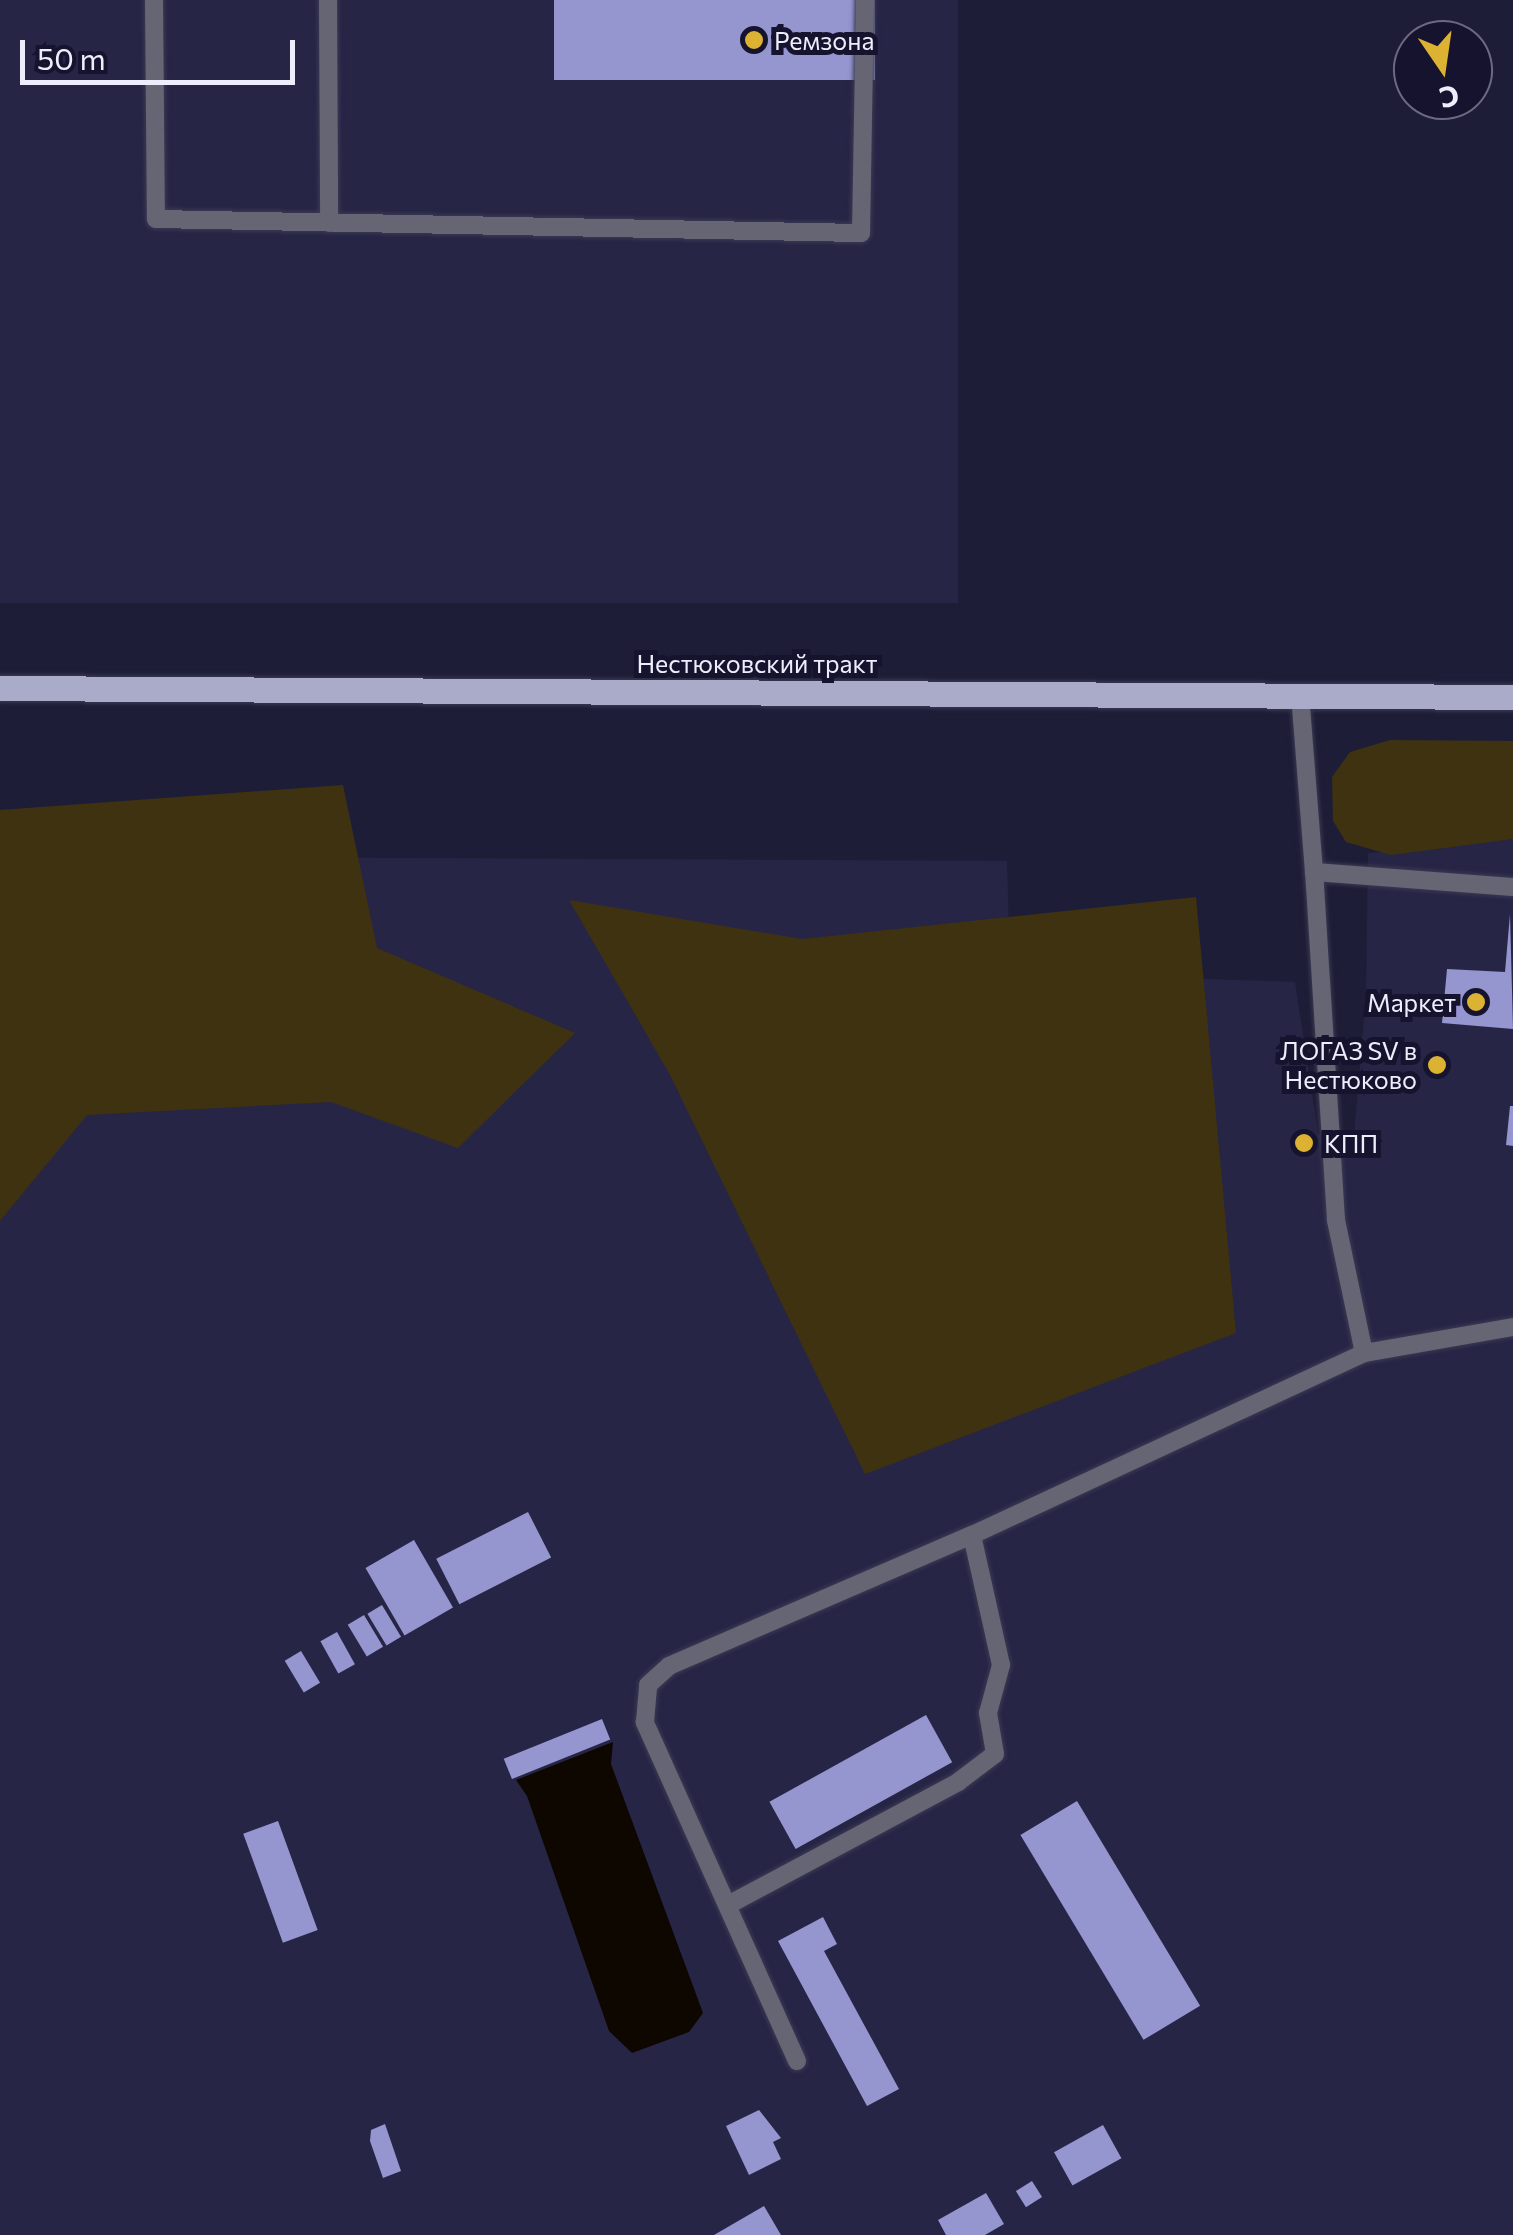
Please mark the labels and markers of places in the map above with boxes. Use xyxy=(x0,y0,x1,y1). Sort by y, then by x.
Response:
place label: Ремзона xyxy=(774,25,874,55)
marker: Ремзона xyxy=(743,29,765,51)
place label: Маркет xyxy=(1367,987,1456,1017)
marker: Маркет xyxy=(1465,991,1487,1013)
place label: ЛОГАЗ SV в Нестюково xyxy=(1280,1036,1417,1095)
marker: ЛОГАЗ SV в Нестюково xyxy=(1426,1054,1448,1076)
place label: КПП xyxy=(1324,1128,1378,1158)
marker: КПП xyxy=(1293,1132,1315,1154)

